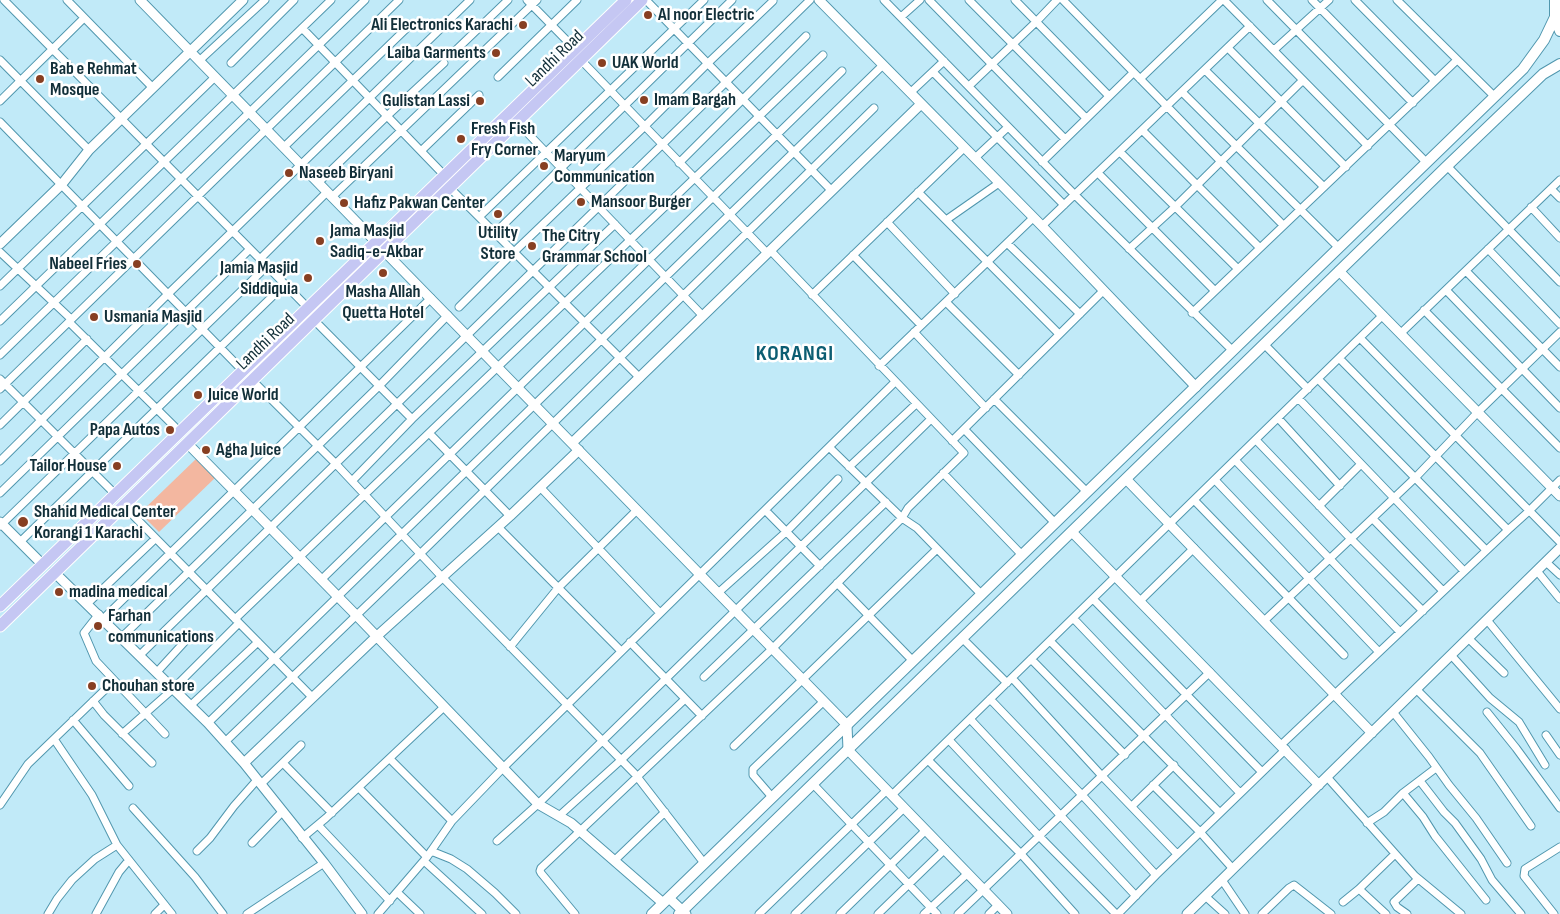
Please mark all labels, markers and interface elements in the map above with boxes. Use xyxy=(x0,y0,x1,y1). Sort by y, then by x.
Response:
place label: Al noor Electric xyxy=(658,4,755,26)
marker: Al noor Electric xyxy=(642,9,654,21)
place label: Ali Electronics Karachi xyxy=(371,14,513,36)
marker: Ali Electronics Karachi xyxy=(517,19,529,31)
street label: Landhi Road xyxy=(521,26,589,92)
place label: Laiba Garments xyxy=(387,42,486,64)
marker: Laiba Garments xyxy=(490,47,502,59)
place label: UAK World xyxy=(612,52,679,74)
marker: UAK World xyxy=(596,57,608,69)
place label: Bab e Rehmat Mosque xyxy=(50,58,137,100)
marker: Bab e Rehmat Mosque xyxy=(34,73,46,85)
place label: Imam Bargah xyxy=(654,89,736,111)
place label: Gulistan Lassi xyxy=(382,90,470,112)
marker: Imam Bargah xyxy=(638,94,650,106)
marker: Gulistan Lassi xyxy=(474,95,486,107)
place label: Fresh Fish Fry Corner xyxy=(471,118,538,160)
marker: Fresh Fish Fry Corner xyxy=(455,133,467,145)
place label: Maryum Communication xyxy=(554,145,655,188)
marker: Maryum Communication xyxy=(538,160,550,172)
place label: Naseeb Biryani xyxy=(299,162,393,184)
marker: Naseeb Biryani xyxy=(283,167,295,179)
place label: Mansoor Burger xyxy=(591,191,691,213)
place label: Hafiz Pakwan Center xyxy=(354,192,485,214)
marker: Mansoor Burger xyxy=(575,196,587,208)
marker: Hafiz Pakwan Center xyxy=(338,197,350,209)
marker: Utility Store xyxy=(492,208,504,220)
place label: Jama Masjid Sadiq-e-Akbar xyxy=(330,220,424,262)
place label: Utility Store xyxy=(478,222,518,264)
place label: The Citry Grammar School xyxy=(542,225,647,268)
marker: Jama Masjid Sadiq-e-Akbar xyxy=(314,235,326,247)
marker: The Citry Grammar School xyxy=(526,240,538,252)
place label: Nabeel Fries xyxy=(49,253,127,275)
place label: Jamia Masjid Siddiquia xyxy=(220,257,298,300)
marker: Nabeel Fries xyxy=(131,258,143,270)
marker: Masha Allah Quetta Hotel xyxy=(377,267,389,279)
marker: Jamia Masjid Siddiquia xyxy=(302,272,314,284)
place label: Masha Allah Quetta Hotel xyxy=(342,281,424,324)
place label: Usmania Masjid xyxy=(104,306,202,328)
street label: Landhi Road xyxy=(232,309,300,375)
marker: Usmania Masjid xyxy=(88,311,100,323)
district label: KORANGI xyxy=(755,341,835,367)
place label: Juice World xyxy=(208,384,279,406)
marker: Juice World xyxy=(192,389,204,401)
place label: Papa Autos xyxy=(90,419,160,441)
marker: Papa Autos xyxy=(164,424,176,436)
place label: Agha Juice xyxy=(216,439,281,461)
marker: Agha Juice xyxy=(200,444,212,456)
place label: Tailor House xyxy=(29,455,107,477)
marker: Tailor House xyxy=(111,460,123,472)
place label: Shahid Medical Center Korangi 1 Karachi xyxy=(34,501,176,544)
marker: Shahid Medical Center Korangi 1 Karachi xyxy=(16,515,30,529)
place label: madina medical xyxy=(69,581,168,603)
marker: madina medical xyxy=(53,586,65,598)
place label: Farhan communications xyxy=(108,605,214,648)
marker: Farhan communications xyxy=(92,620,104,632)
place label: Chouhan store xyxy=(102,675,195,697)
marker: Chouhan store xyxy=(86,680,98,692)

